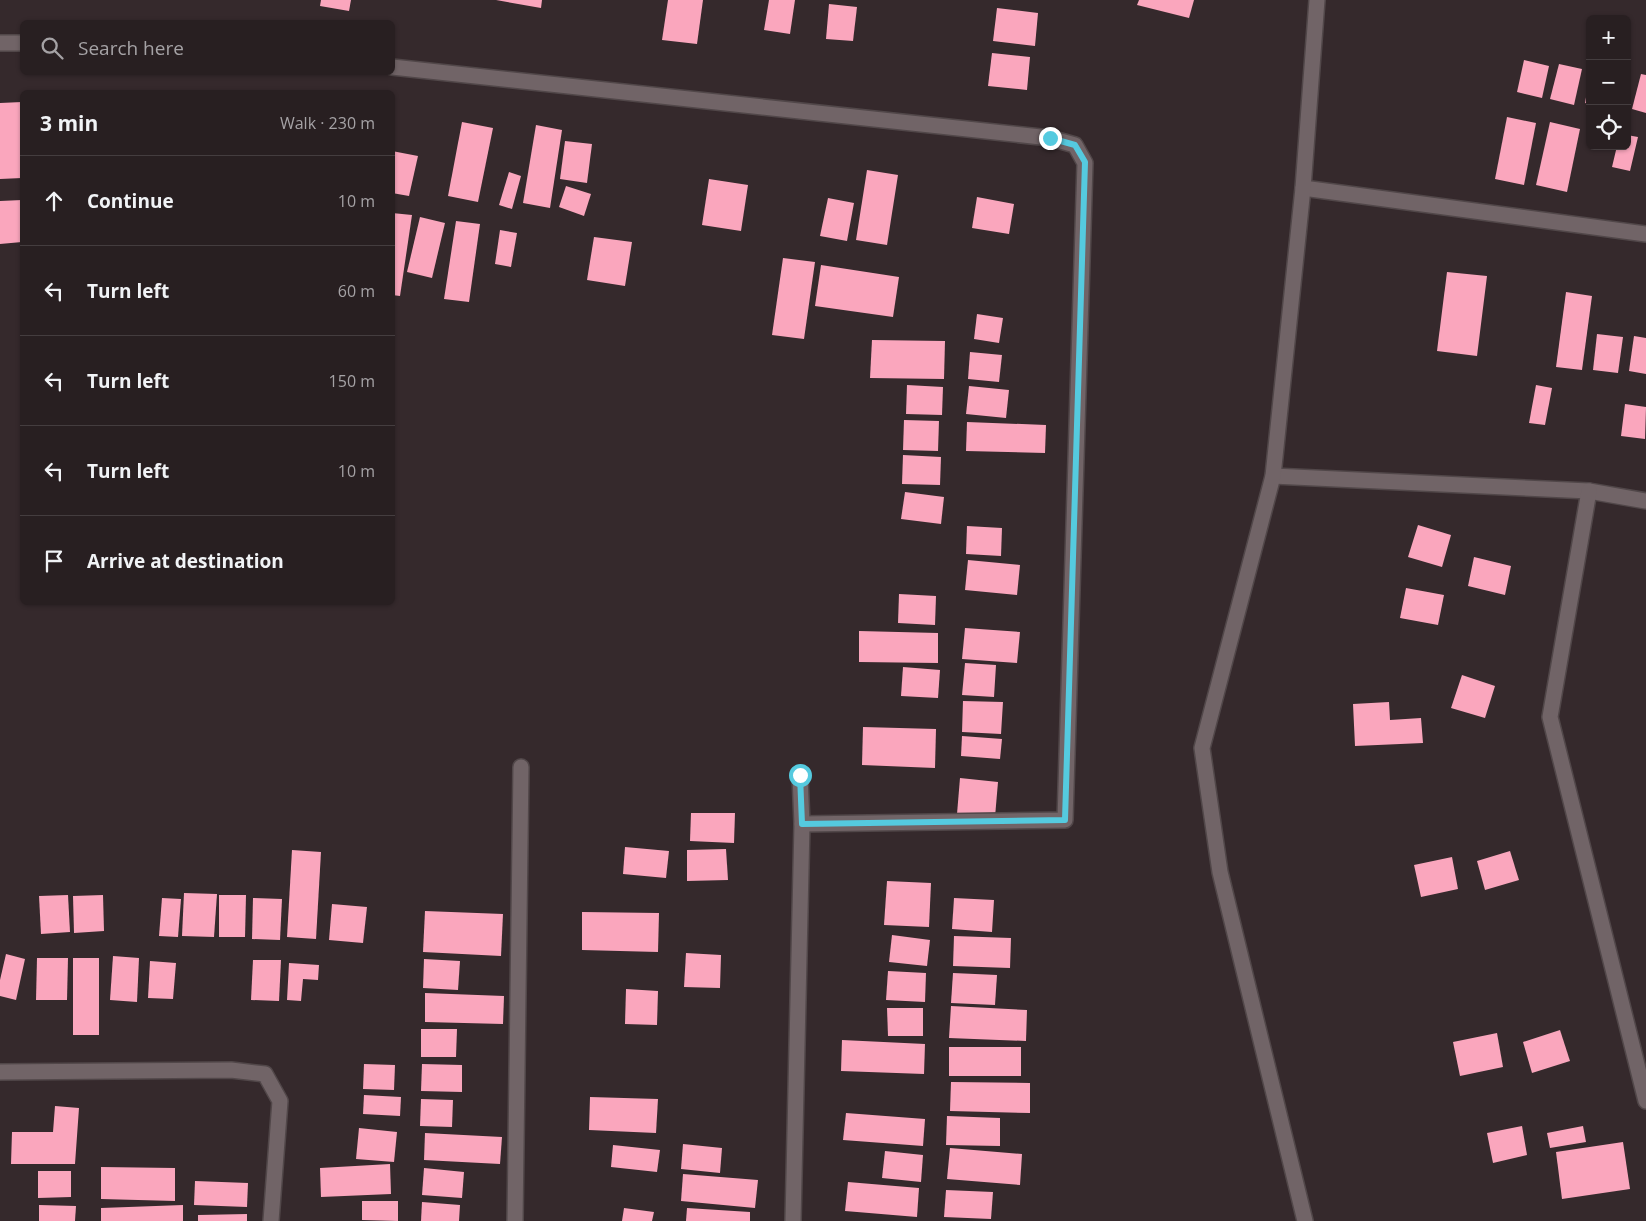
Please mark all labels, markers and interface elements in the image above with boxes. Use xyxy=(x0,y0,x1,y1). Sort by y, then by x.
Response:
map controls xyxy=(1586,15,1631,150)
button: + xyxy=(1586,15,1631,60)
search box xyxy=(20,20,395,75)
icon: search xyxy=(38,34,66,62)
text: Search here xyxy=(78,35,184,61)
button: − xyxy=(1586,60,1631,105)
button: locate xyxy=(1586,105,1631,150)
text: 3 min xyxy=(40,109,98,137)
text: Walk · 230 m xyxy=(280,112,375,134)
route end xyxy=(1039,127,1062,150)
icon: ahead xyxy=(40,187,68,215)
text: Continue xyxy=(87,188,174,214)
text: 10 m xyxy=(338,190,375,212)
icon: left xyxy=(40,277,68,305)
text: Turn left xyxy=(87,278,169,304)
text: 60 m xyxy=(338,280,375,302)
icon: left xyxy=(40,367,68,395)
text: Turn left xyxy=(87,368,169,394)
text: 150 m xyxy=(329,370,375,392)
icon: left xyxy=(40,457,68,485)
text: Turn left xyxy=(87,458,169,484)
text: 10 m xyxy=(338,460,375,482)
icon: arrive xyxy=(40,547,68,575)
text: Arrive at destination xyxy=(87,548,284,574)
route start xyxy=(789,764,812,787)

